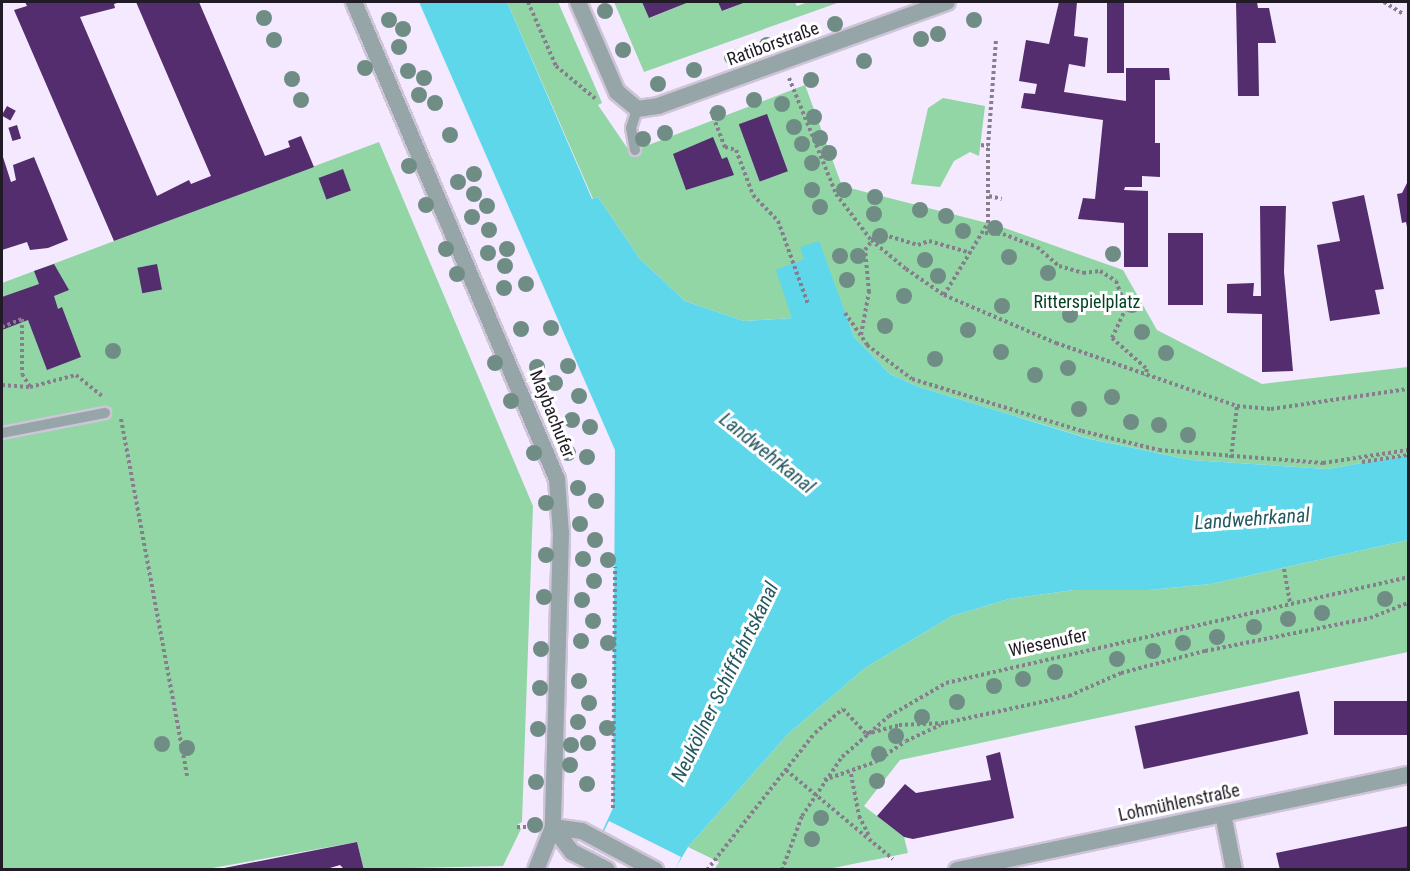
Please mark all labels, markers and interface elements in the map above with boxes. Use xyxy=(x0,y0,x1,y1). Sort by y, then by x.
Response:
street label: Ratiborstraße xyxy=(724,17,822,71)
park label: Ritterspielplatz xyxy=(1034,291,1140,313)
street label: Maybachufer xyxy=(525,367,579,461)
water label: Landwehrkanal xyxy=(714,407,820,499)
water label: Landwehrkanal xyxy=(1193,503,1311,535)
water label: Neuköllner Schifffahrtskanal xyxy=(666,578,784,786)
street label: Wiesenufer xyxy=(1007,624,1089,662)
street label: Lohmühlenstraße xyxy=(1116,780,1242,826)

